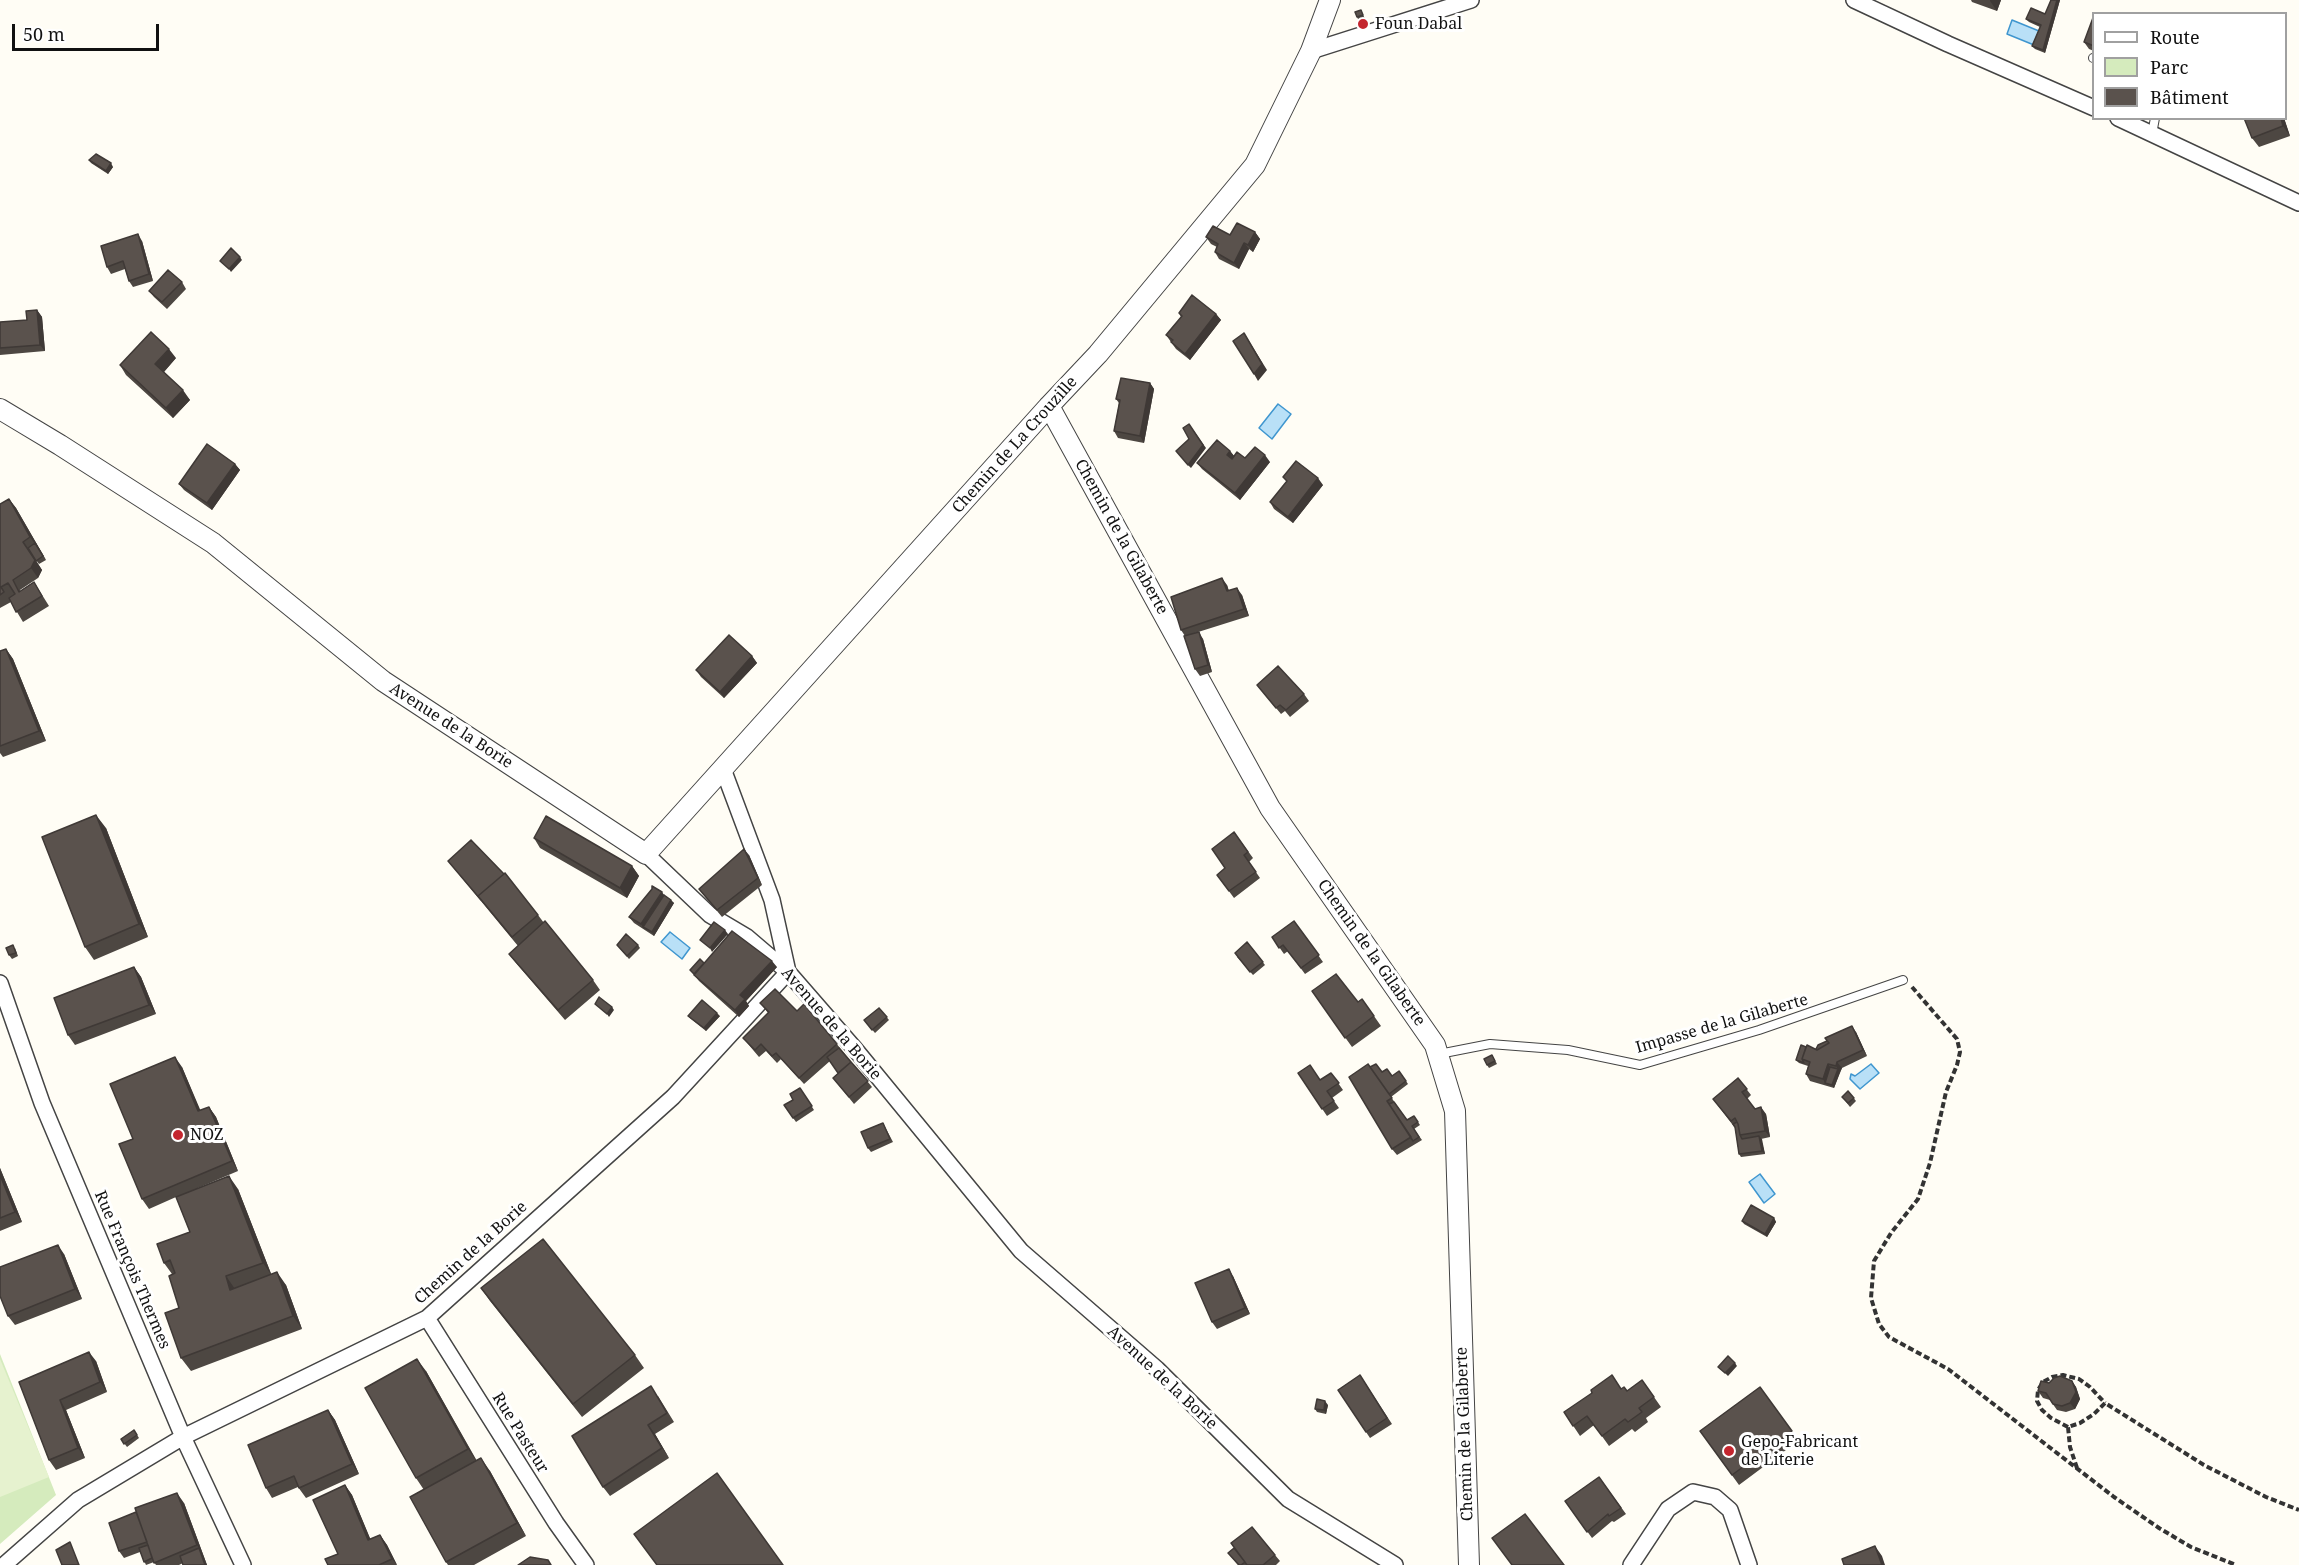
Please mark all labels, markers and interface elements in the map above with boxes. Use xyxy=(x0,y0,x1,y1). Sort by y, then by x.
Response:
scale bar xyxy=(15,12,162,50)
legend xyxy=(2092,12,2287,120)
place label: Foun Dabal xyxy=(1375,14,1462,34)
marker: Foun Dabal xyxy=(1356,17,1370,31)
text: 50 m xyxy=(23,22,65,46)
text: Route xyxy=(2150,25,2200,49)
text: Parc xyxy=(2150,55,2188,79)
text: Bâtiment xyxy=(2150,85,2229,109)
street label: Chemin de La Crouzille xyxy=(948,373,1082,517)
street label: Chemin de la Gilaberte xyxy=(1070,456,1172,618)
street label: Avenue de la Borie xyxy=(386,679,516,773)
street label: Chemin de la Gilaberte xyxy=(1313,876,1429,1030)
street label: Avenue de la Borie xyxy=(777,964,885,1084)
street label: Impasse de la Gilaberte xyxy=(1634,990,1810,1058)
place label: NOZ xyxy=(190,1125,224,1145)
marker: NOZ xyxy=(171,1128,185,1142)
street label: Rue François Thermes xyxy=(90,1188,174,1352)
street label: Chemin de la Borie xyxy=(411,1197,531,1309)
street label: Avenue de la Borie xyxy=(1103,1322,1221,1434)
street label: Chemin de la Gilaberte xyxy=(1452,1346,1478,1522)
street label: Rue Pasteur xyxy=(488,1389,552,1477)
place label: Gepo-Fabricant de Literie xyxy=(1741,1432,1858,1470)
marker: Gepo-Fabricant de Literie xyxy=(1722,1444,1736,1458)

